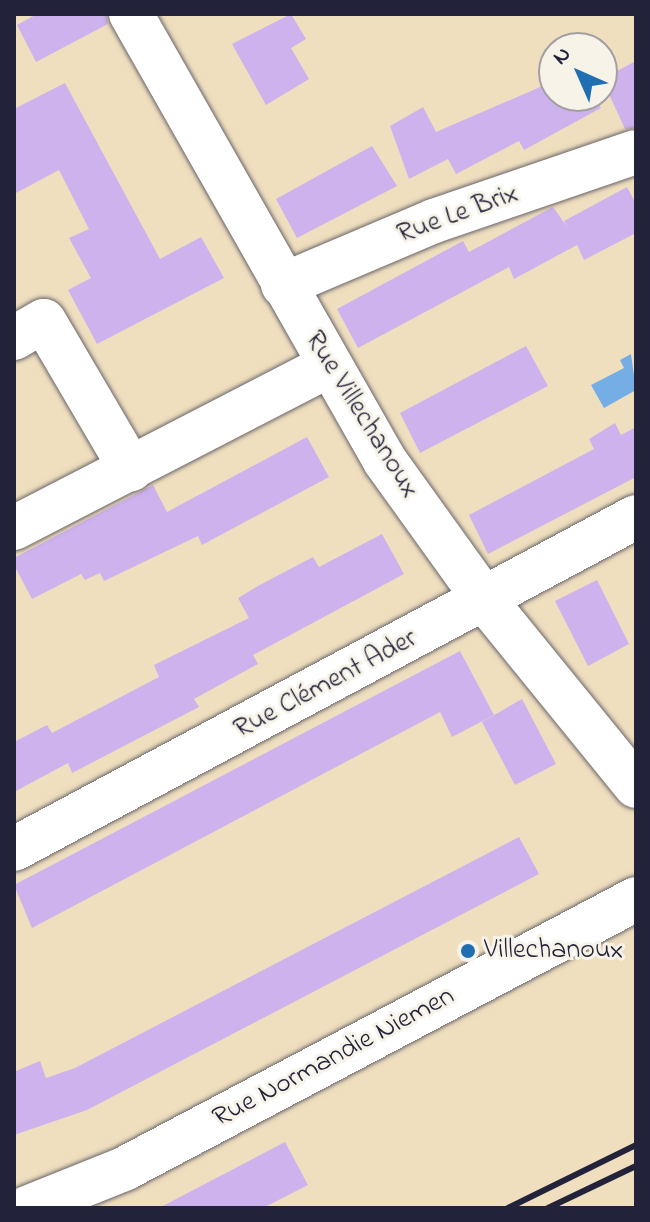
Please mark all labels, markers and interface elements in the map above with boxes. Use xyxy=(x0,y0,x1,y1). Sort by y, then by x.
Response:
north arrow xyxy=(538,32,618,112)
text: N xyxy=(546,40,579,73)
street label: Rue Le Brix xyxy=(393,178,523,252)
street label: Rue Villechanoux xyxy=(296,325,426,505)
street label: Rue Clément Ader xyxy=(229,623,423,747)
place label: Villechanoux xyxy=(484,934,623,968)
marker: Villechanoux xyxy=(459,942,477,960)
street label: Rue Normandie Niemen xyxy=(208,980,460,1136)

